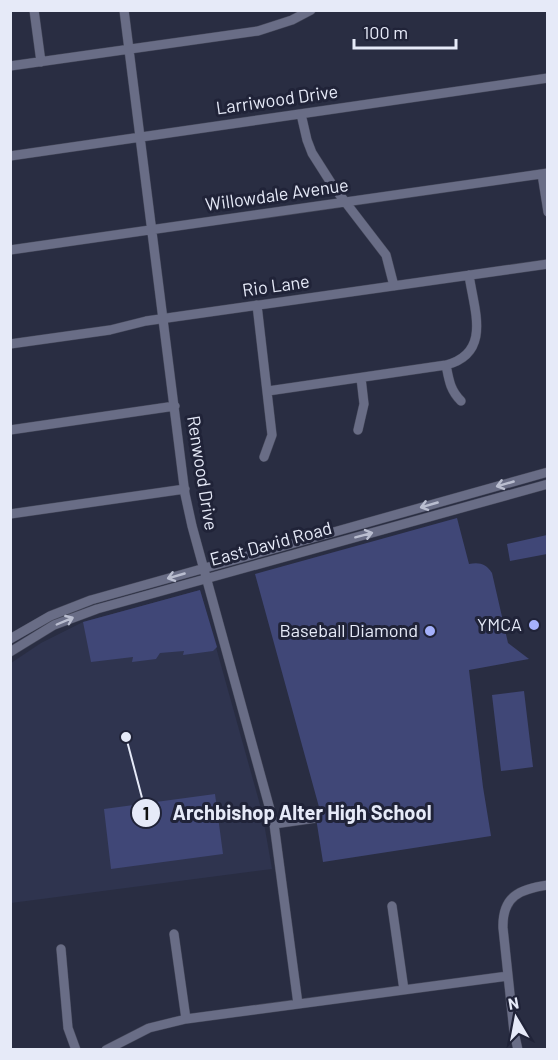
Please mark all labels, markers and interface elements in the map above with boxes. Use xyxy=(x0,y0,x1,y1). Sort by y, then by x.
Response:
scale bar xyxy=(354,12,456,50)
text: 100 m xyxy=(363,21,408,43)
street label: Larriwood Drive xyxy=(214,80,339,118)
street label: Willowdale Avenue xyxy=(204,173,350,215)
street label: Rio Lane xyxy=(241,269,311,301)
street label: Renwood Drive xyxy=(183,414,223,532)
one-way arrow xyxy=(496,479,515,490)
one-way arrow xyxy=(420,500,439,512)
street label: East David Road xyxy=(207,516,334,570)
one-way arrow xyxy=(354,529,373,541)
one-way arrow xyxy=(167,571,186,583)
place label: YMCA xyxy=(477,613,522,635)
one-way arrow xyxy=(55,615,73,626)
marker: YMCA xyxy=(527,618,541,632)
place label: Baseball Diamond xyxy=(280,619,418,641)
marker: Baseball Diamond xyxy=(423,624,437,638)
callout: Archbishop Alter High School xyxy=(131,794,444,832)
text: Archbishop Alter High School xyxy=(172,800,432,824)
text: 1 xyxy=(143,802,149,824)
north arrow xyxy=(486,988,546,1048)
text: N xyxy=(506,992,520,1013)

